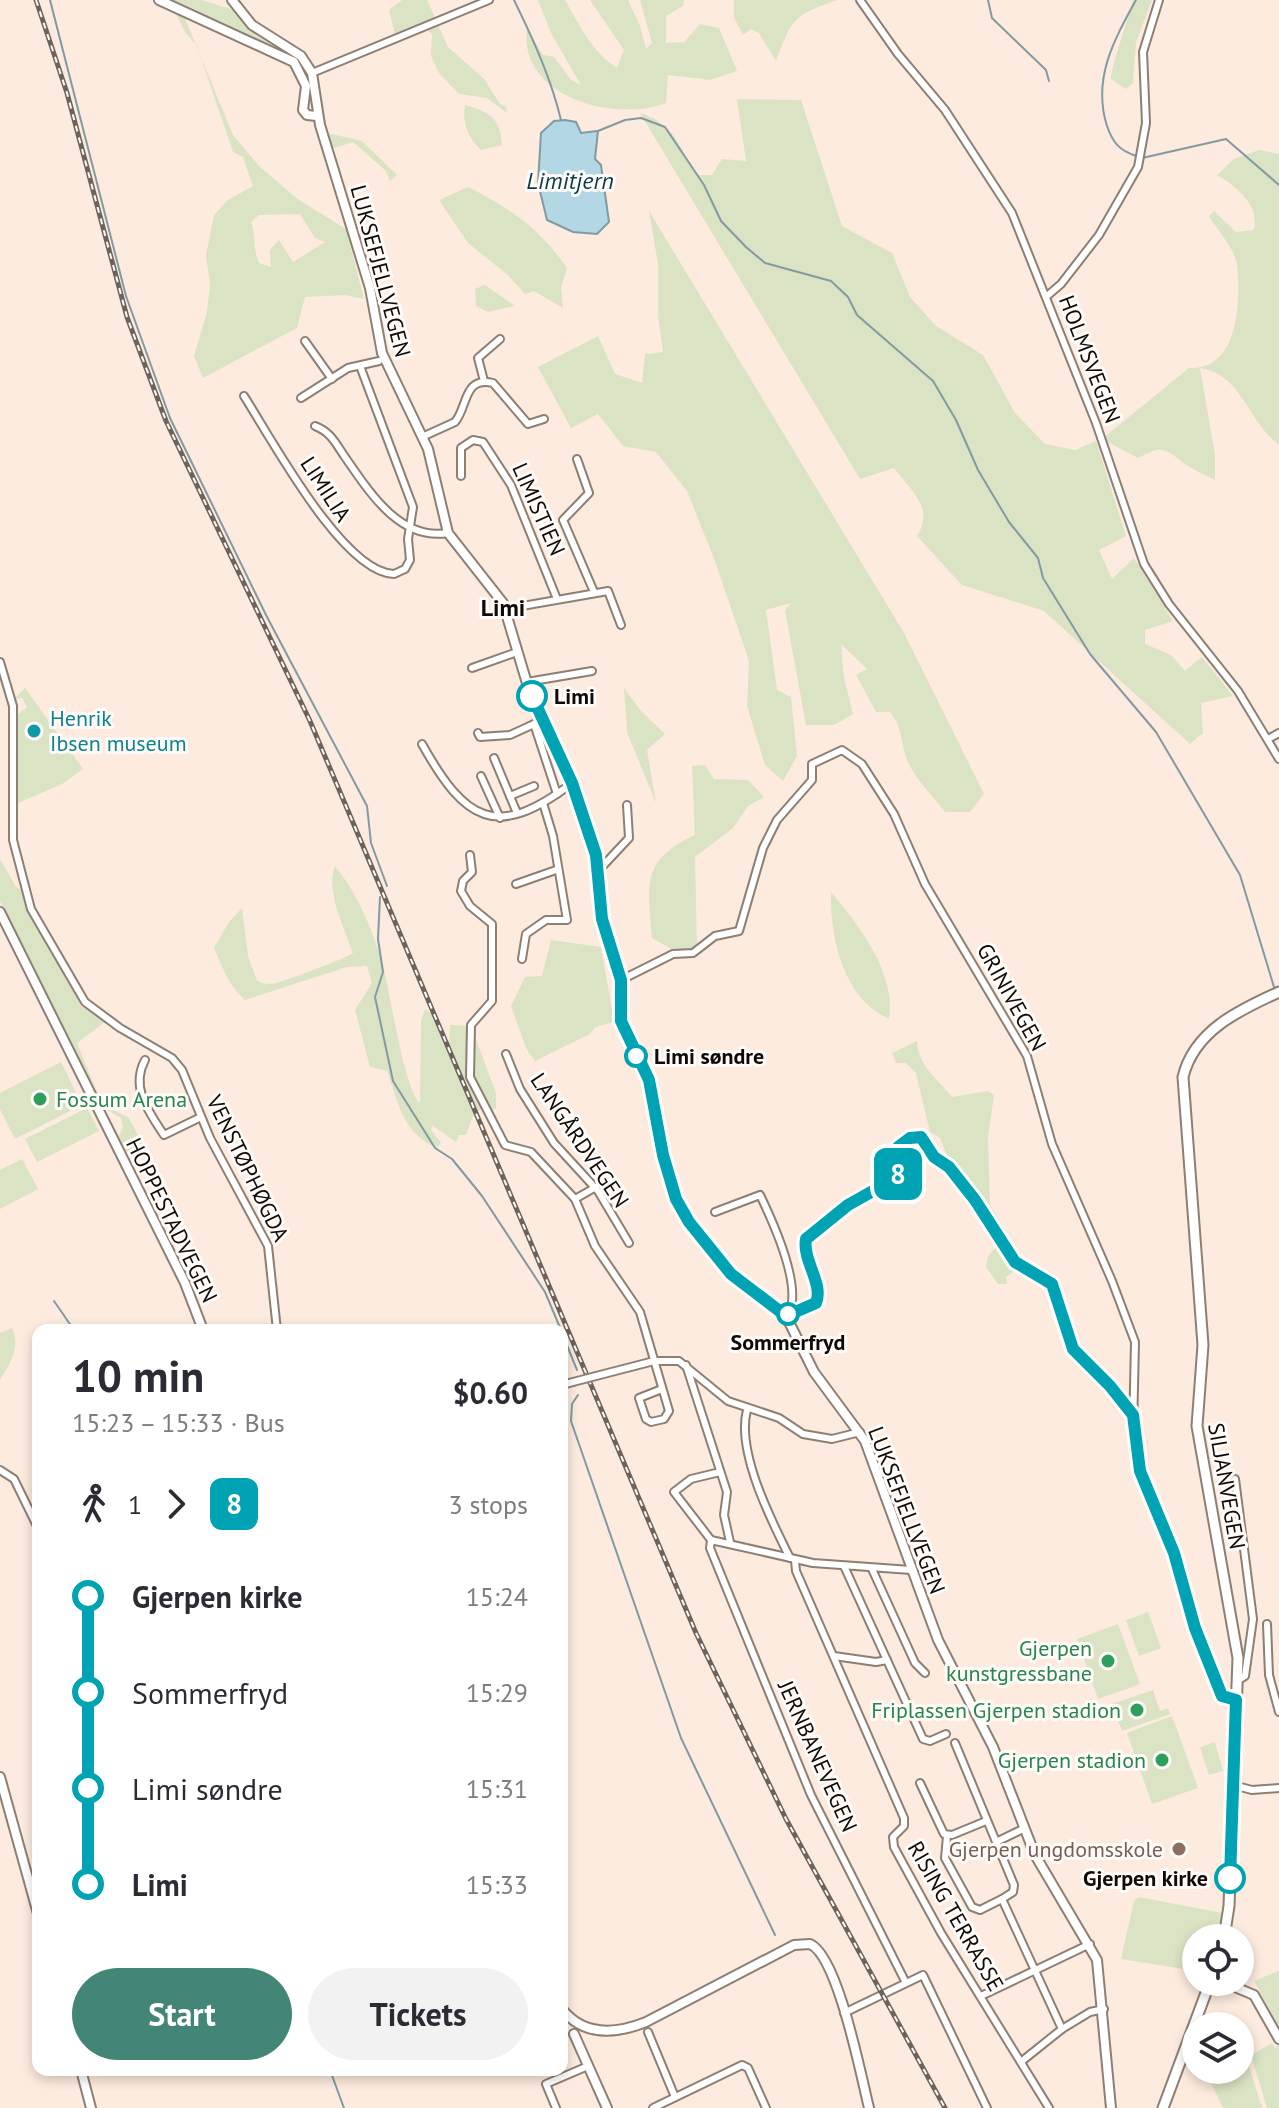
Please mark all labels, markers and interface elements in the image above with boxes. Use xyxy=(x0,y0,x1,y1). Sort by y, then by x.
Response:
water label: Limitjern xyxy=(526,165,614,196)
street label: LUKSEFJELLVEGEN xyxy=(345,182,417,360)
street label: HOLMSVEGEN xyxy=(1053,291,1127,427)
street label: LIMILIA xyxy=(295,451,357,527)
street label: LIMISTIEN xyxy=(506,458,572,560)
district label: Limi xyxy=(481,592,525,623)
marker: Limi xyxy=(517,681,547,711)
place label: Limi xyxy=(554,682,595,710)
place label: Henrik Ibsen museum xyxy=(50,704,187,757)
marker: Henrik Ibsen museum xyxy=(25,722,43,740)
street label: GRINIVEGEN xyxy=(971,938,1053,1056)
place label: Limi søndre xyxy=(654,1042,764,1070)
marker: Limi søndre xyxy=(625,1045,647,1067)
street label: LANGÅRDVEGEN xyxy=(525,1067,635,1213)
place label: Fossum Arena xyxy=(56,1085,187,1113)
street label: VENSTØPHØGDA xyxy=(200,1089,296,1246)
marker: Fossum Arena xyxy=(31,1090,49,1108)
street label: HOPPESTADVEGEN xyxy=(120,1133,224,1307)
line badge: 8 xyxy=(872,1148,924,1200)
text: 8 xyxy=(890,1155,906,1192)
marker: Sommerfryd xyxy=(777,1303,799,1325)
place label: Sommerfryd xyxy=(731,1328,845,1356)
text: 10 min xyxy=(72,1347,204,1404)
text: $0.60 xyxy=(453,1373,528,1412)
text: 15:23 – 15:33 · Bus xyxy=(72,1406,285,1439)
street label: SILJANVEGEN xyxy=(1202,1421,1252,1551)
street label: LUKSEFJELLVEGEN xyxy=(862,1422,952,1598)
icon: walk xyxy=(72,1482,116,1526)
icon: forward xyxy=(154,1482,198,1526)
text: 8 xyxy=(226,1485,242,1522)
text: 1 xyxy=(128,1488,142,1521)
text: 3 stops xyxy=(448,1488,528,1521)
text: Gjerpen kirke xyxy=(132,1577,302,1616)
text: 15:24 xyxy=(466,1580,528,1613)
place label: Gjerpen kunstgressbane xyxy=(946,1634,1092,1687)
marker: Gjerpen kunstgressbane xyxy=(1099,1652,1117,1670)
text: Sommerfryd xyxy=(132,1673,288,1712)
street label: JERNBANEVEGEN xyxy=(772,1675,864,1836)
text: 15:29 xyxy=(466,1676,528,1709)
place label: Friplassen Gjerpen stadion xyxy=(871,1696,1121,1724)
marker: Friplassen Gjerpen stadion xyxy=(1128,1701,1146,1719)
place label: Gjerpen stadion xyxy=(998,1746,1146,1774)
marker: Gjerpen stadion xyxy=(1153,1751,1171,1769)
text: Limi søndre xyxy=(132,1769,283,1808)
text: 15:31 xyxy=(466,1772,528,1805)
place label: Gjerpen ungdomsskole xyxy=(949,1835,1163,1863)
street label: RISING TERRASSE xyxy=(902,1836,1010,1996)
marker: Gjerpen ungdomsskole xyxy=(1170,1840,1188,1858)
marker: Gjerpen kirke xyxy=(1215,1863,1245,1893)
place label: Gjerpen kirke xyxy=(1083,1864,1208,1892)
text: Limi xyxy=(132,1865,188,1904)
text: 15:33 xyxy=(466,1868,528,1901)
map controls xyxy=(1182,1924,1254,2084)
button: locate xyxy=(1182,1924,1254,1996)
button: Start xyxy=(72,1968,292,2060)
button: Tickets xyxy=(308,1968,528,2060)
button: layers xyxy=(1182,2012,1254,2084)

